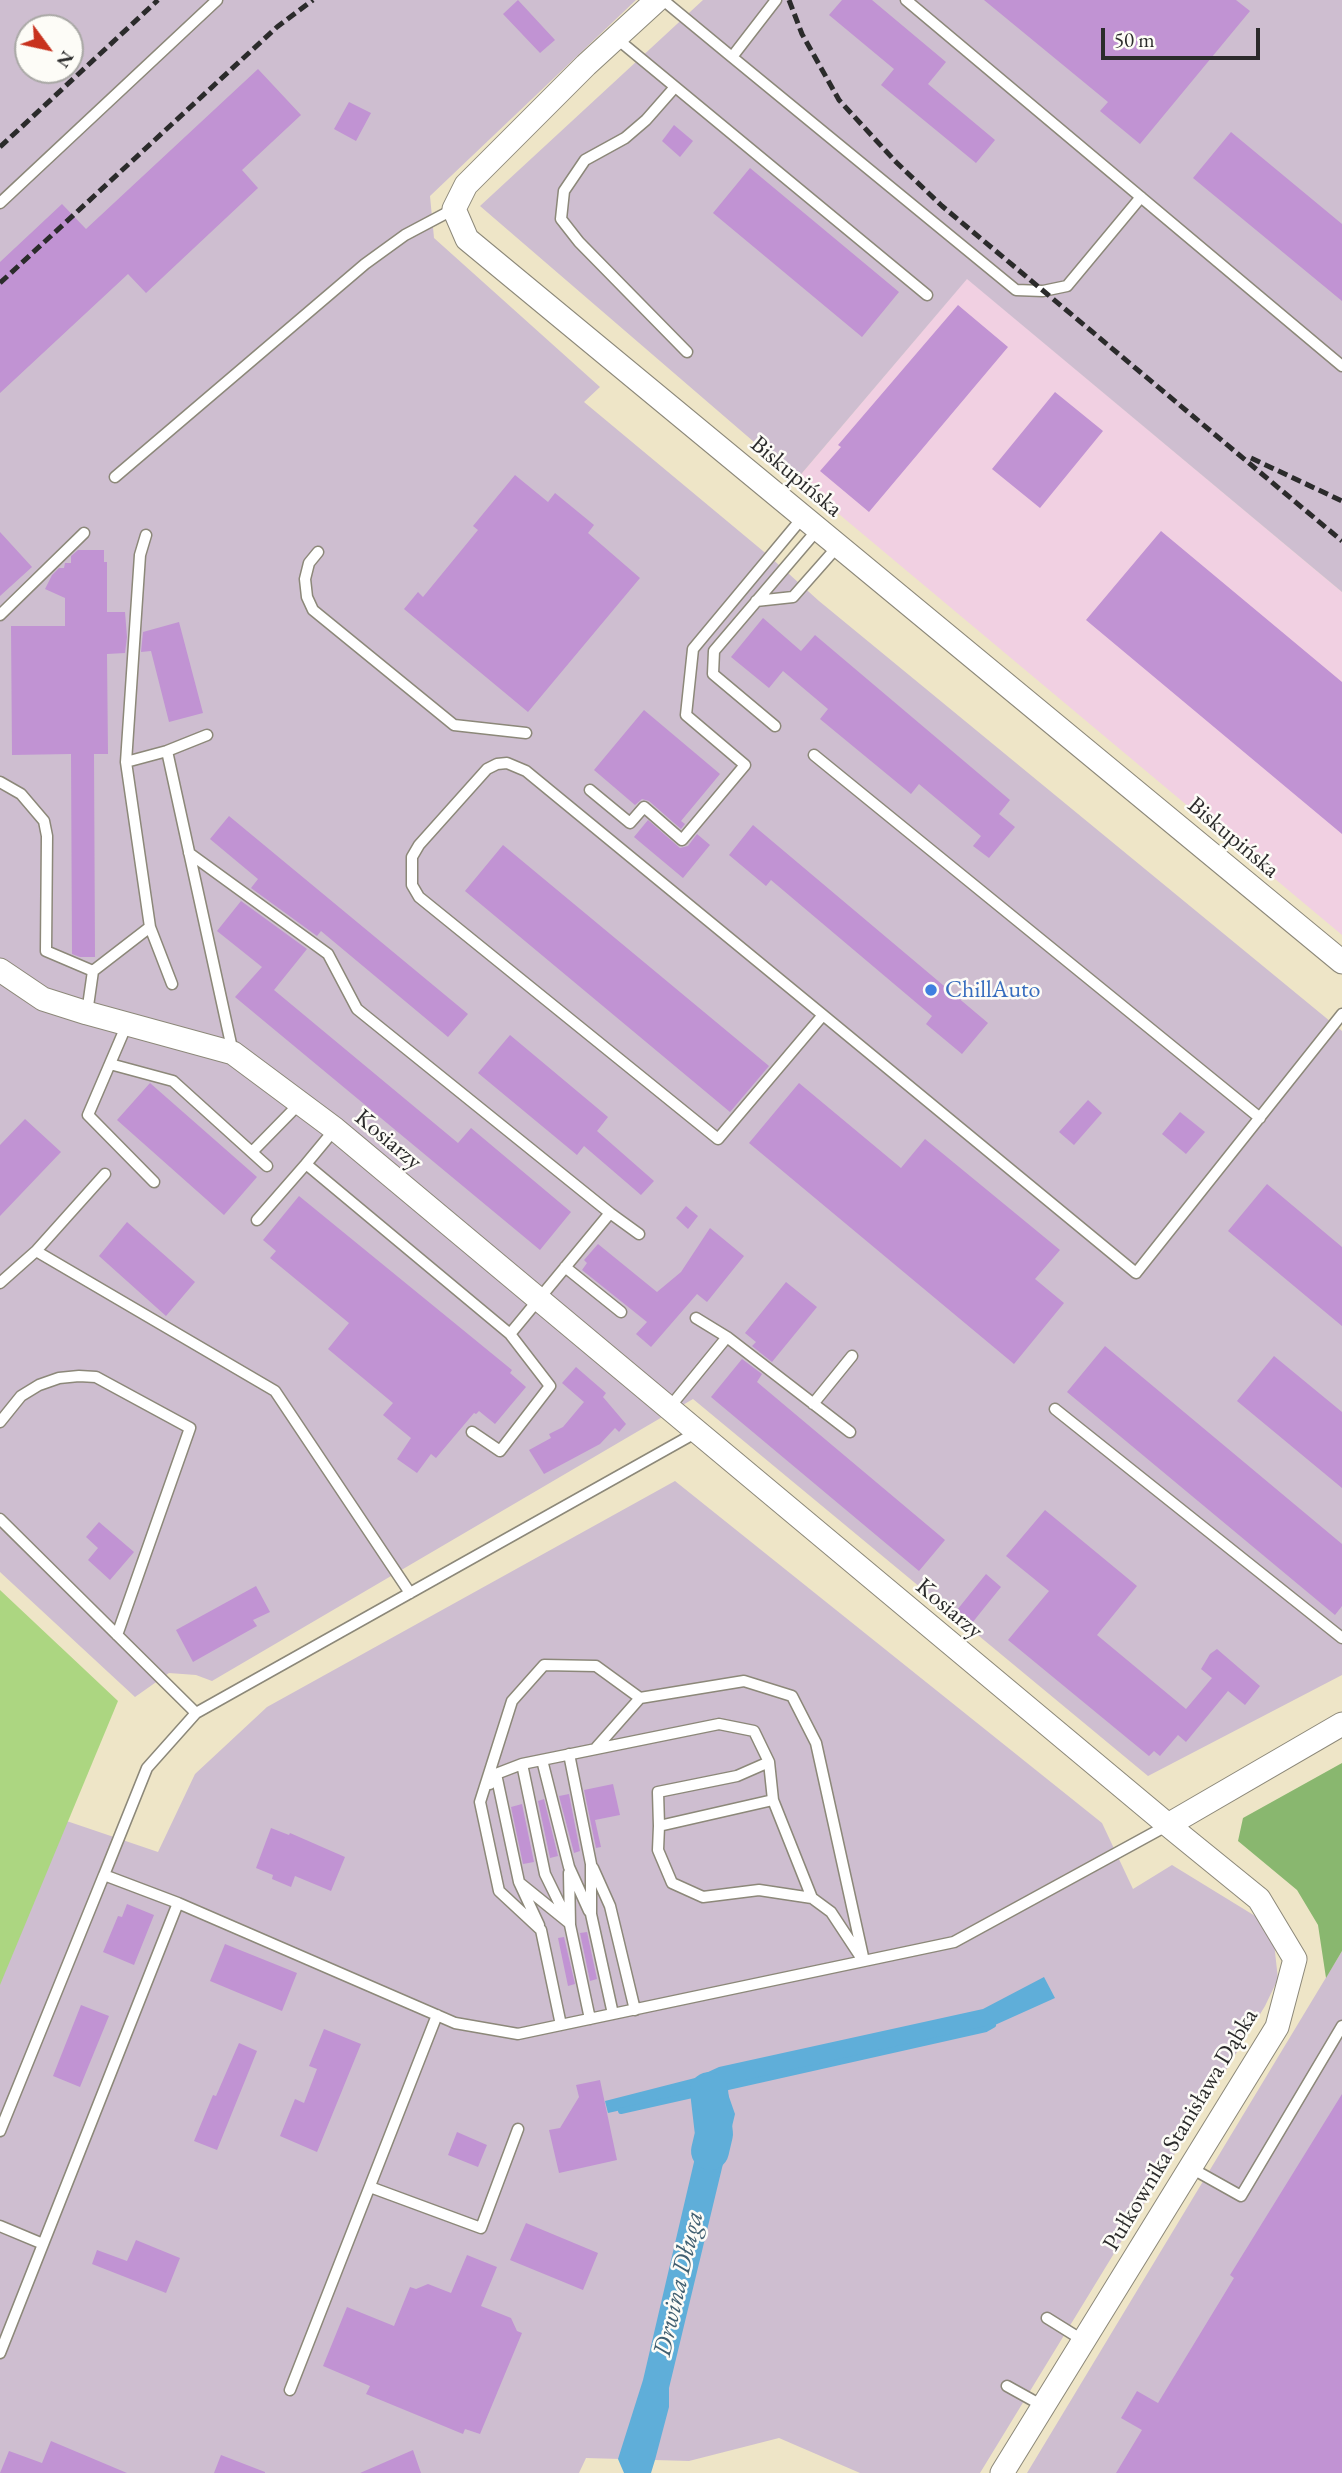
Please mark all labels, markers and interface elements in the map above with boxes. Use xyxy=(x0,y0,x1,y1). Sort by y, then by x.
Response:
north arrow xyxy=(14,14,84,84)
scale bar xyxy=(1104,14,1263,58)
text: 50 m xyxy=(1114,26,1155,53)
text: N xyxy=(51,46,80,73)
street label: Biskupińska xyxy=(744,430,848,524)
street label: Biskupińska xyxy=(1181,791,1285,885)
place label: ChillAuto xyxy=(945,976,1040,1004)
marker: ChillAuto xyxy=(923,982,939,998)
street label: Kosiarzy xyxy=(348,1104,428,1176)
street label: Kosiarzy xyxy=(909,1573,989,1645)
street label: Pułkownika Stanisława Dąbka xyxy=(1097,2004,1265,2256)
water label: Drwina Długa xyxy=(647,2208,711,2360)

